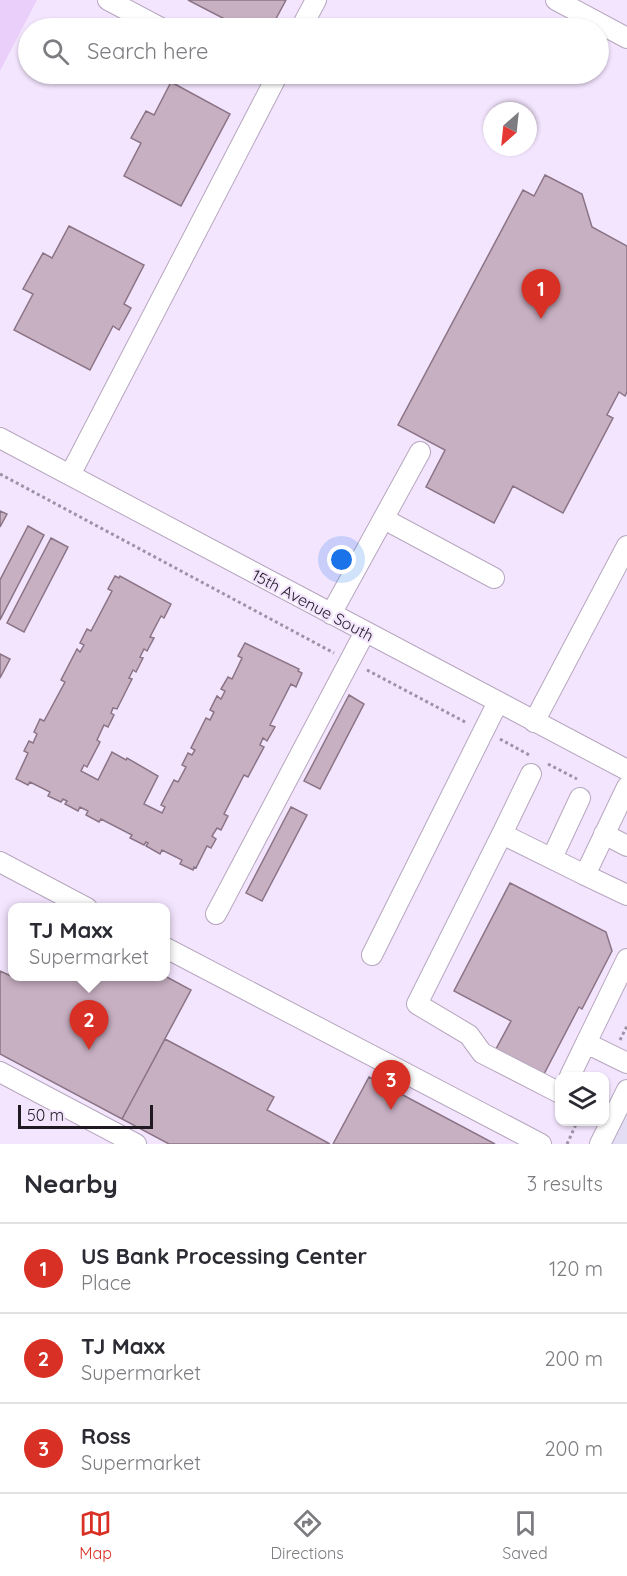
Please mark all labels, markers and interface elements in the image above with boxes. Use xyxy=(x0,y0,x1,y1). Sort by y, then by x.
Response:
search box xyxy=(18,18,609,84)
icon: search xyxy=(39,35,72,68)
text: Search here xyxy=(87,37,208,65)
north arrow xyxy=(483,102,537,156)
pin: 1 xyxy=(522,270,560,319)
your location xyxy=(327,545,356,574)
street label: 15th Avenue South xyxy=(249,565,377,645)
popup xyxy=(8,903,170,981)
text: TJ Maxx xyxy=(29,916,113,944)
text: Supermarket xyxy=(29,944,149,969)
pin: 2 xyxy=(70,1000,109,1050)
pin: 3 xyxy=(372,1060,410,1110)
map controls xyxy=(555,1072,609,1126)
button: layers xyxy=(555,1072,609,1126)
scale bar xyxy=(18,1102,153,1130)
text: 50 m xyxy=(27,1105,64,1125)
text: Nearby xyxy=(24,1167,118,1200)
text: 3 results xyxy=(527,1171,603,1196)
text: US Bank Processing Center xyxy=(81,1242,367,1270)
text: 1 xyxy=(40,1256,47,1281)
text: 120 m xyxy=(549,1256,603,1281)
text: Place xyxy=(81,1270,131,1295)
text: TJ Maxx xyxy=(81,1332,165,1360)
text: 2 xyxy=(38,1346,49,1371)
text: 200 m xyxy=(544,1346,603,1371)
text: Supermarket xyxy=(81,1360,201,1385)
text: Ross xyxy=(81,1422,131,1450)
text: 3 xyxy=(38,1436,49,1461)
text: 200 m xyxy=(544,1436,603,1461)
text: Supermarket xyxy=(81,1450,201,1475)
tab: Map xyxy=(79,1507,112,1563)
tab: Directions xyxy=(271,1507,344,1563)
tab: Saved xyxy=(502,1507,548,1563)

